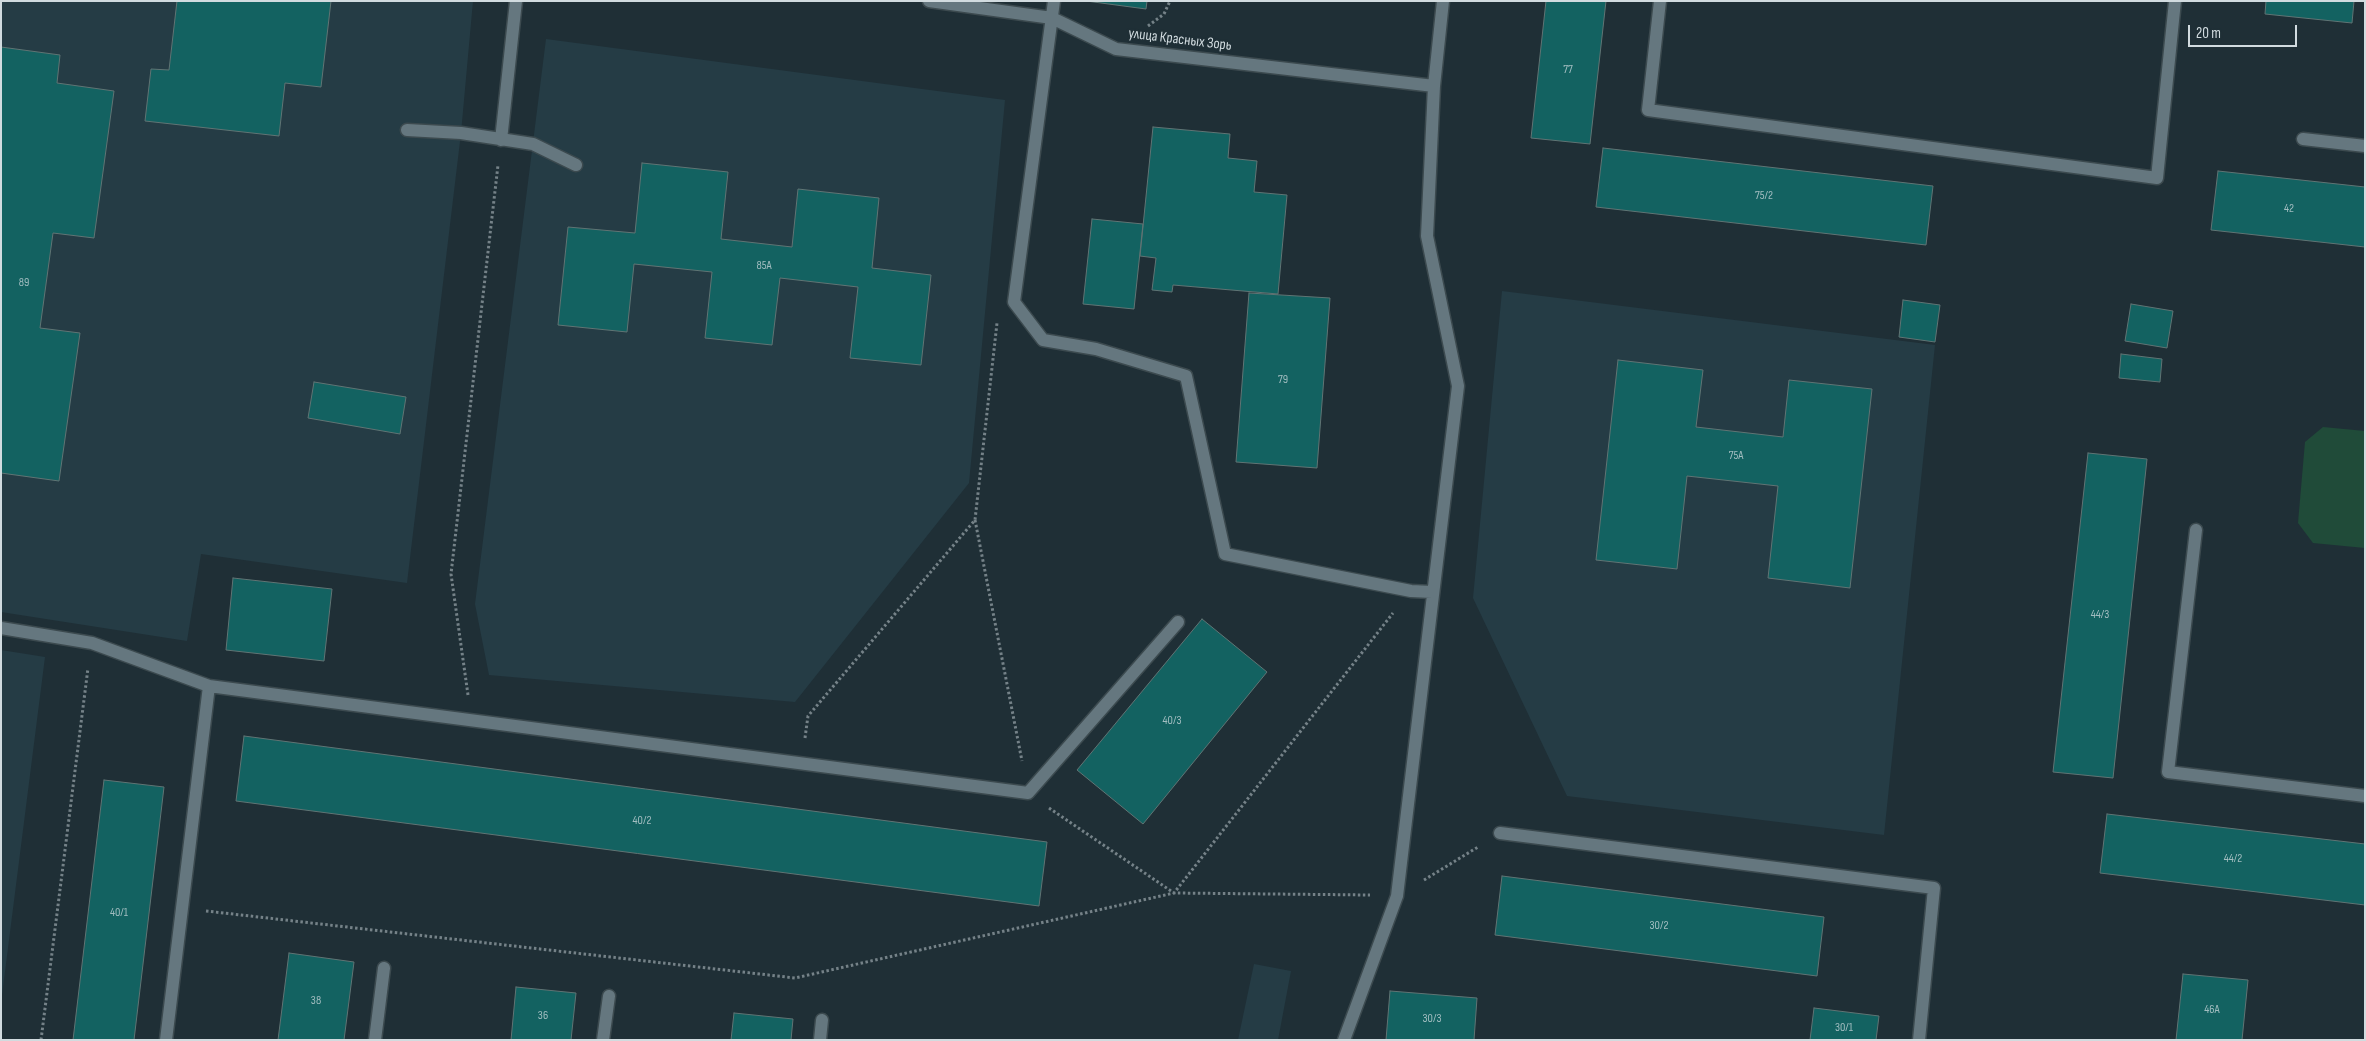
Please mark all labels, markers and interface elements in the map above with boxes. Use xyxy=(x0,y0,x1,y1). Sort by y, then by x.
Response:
scale bar xyxy=(2191,15,2300,47)
text: 20 m xyxy=(2196,24,2221,43)
street label: улица Красных Зорь xyxy=(1127,25,1233,55)
house number: 77 xyxy=(1563,63,1573,77)
house number: 75/2 xyxy=(1755,189,1773,203)
house number: 42 xyxy=(2284,202,2294,216)
house number: 85А xyxy=(756,259,772,273)
house number: 89 xyxy=(19,276,29,290)
house number: 79 xyxy=(1278,373,1288,387)
house number: 75А xyxy=(1729,449,1743,463)
house number: 44/3 xyxy=(2091,608,2109,622)
house number: 40/3 xyxy=(1163,714,1181,728)
house number: 40/2 xyxy=(633,814,651,828)
house number: 44/2 xyxy=(2224,852,2242,866)
house number: 40/1 xyxy=(110,906,128,920)
house number: 30/2 xyxy=(1650,919,1668,933)
house number: 38 xyxy=(311,994,321,1008)
house number: 46А xyxy=(2204,1003,2220,1017)
house number: 36 xyxy=(538,1009,548,1023)
house number: 30/3 xyxy=(1423,1012,1441,1026)
house number: 30/1 xyxy=(1835,1021,1853,1035)

